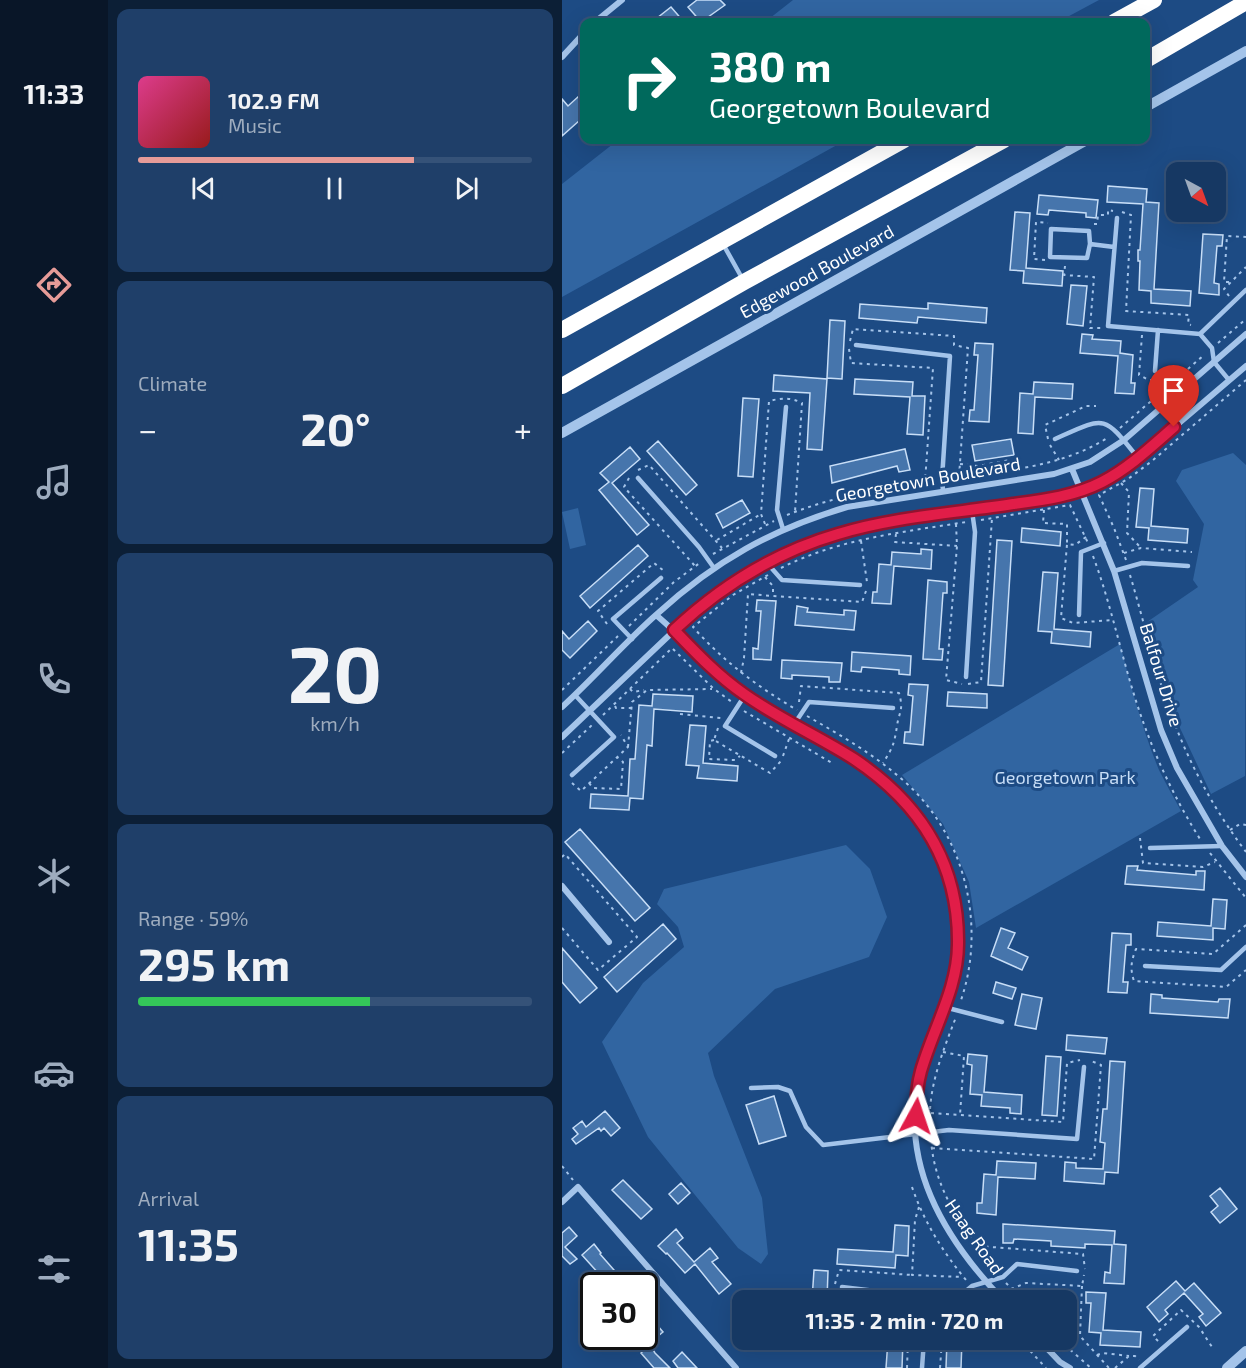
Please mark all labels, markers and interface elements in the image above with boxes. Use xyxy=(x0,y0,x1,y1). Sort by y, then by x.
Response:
text: 380 m xyxy=(709,40,832,90)
icon: right xyxy=(610,42,688,120)
text: 11:33 xyxy=(24,77,84,109)
text: 102.9 FM xyxy=(228,87,320,113)
text: Georgetown Boulevard xyxy=(709,91,990,123)
text: Music xyxy=(228,113,282,137)
north arrow xyxy=(1166,162,1226,222)
map controls xyxy=(1166,162,1226,222)
icon: previous xyxy=(187,172,220,205)
icon: pause xyxy=(318,172,351,205)
icon: next xyxy=(450,172,483,205)
street label: Edgewood Boulevard xyxy=(736,220,897,323)
icon: directions xyxy=(33,264,75,306)
pin xyxy=(1148,365,1199,427)
text: Climate xyxy=(138,371,207,395)
icon: arrive xyxy=(1157,374,1190,407)
text: 20° xyxy=(301,401,371,455)
text: − xyxy=(138,409,157,449)
text: + xyxy=(514,409,532,449)
street label: Georgetown Boulevard xyxy=(834,452,1022,506)
icon: music xyxy=(33,461,75,503)
street label: Balfour Drive xyxy=(1136,620,1188,729)
text: 20 xyxy=(288,625,382,719)
icon: phone xyxy=(33,658,75,700)
text: km/h xyxy=(310,711,360,735)
park label: Georgetown Park xyxy=(994,766,1136,788)
icon: climate xyxy=(33,855,75,897)
text: Range · 59% xyxy=(138,906,248,930)
text: 295 km xyxy=(138,936,290,990)
icon: car xyxy=(33,1052,75,1094)
position arrow xyxy=(884,1084,948,1148)
text: Arrival xyxy=(138,1186,199,1210)
street label: Haag Road xyxy=(941,1194,1009,1278)
text: 11:35 xyxy=(138,1216,239,1270)
icon: filters xyxy=(33,1248,75,1290)
speed limit sign: 30 xyxy=(580,1272,658,1350)
text: 11:35 · 2 min · 720 m xyxy=(806,1307,1003,1333)

